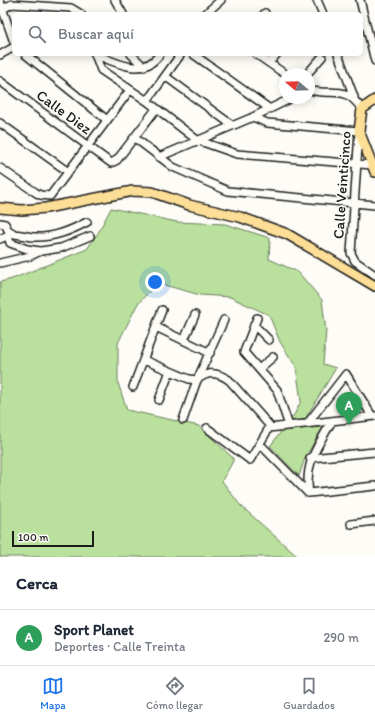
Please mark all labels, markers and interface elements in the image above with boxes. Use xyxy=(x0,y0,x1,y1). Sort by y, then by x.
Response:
search box xyxy=(12,12,363,56)
icon: search xyxy=(26,23,48,45)
text: Buscar aquí xyxy=(58,25,134,43)
north arrow xyxy=(279,68,315,104)
street label: Calle Diez xyxy=(33,86,95,138)
street label: Calle Veinticinco xyxy=(329,130,355,240)
your location xyxy=(145,272,165,292)
pin: A xyxy=(336,392,362,425)
scale bar xyxy=(12,529,94,548)
text: 100 m xyxy=(18,531,48,544)
text: Cerca xyxy=(16,573,58,593)
text: Sport Planet xyxy=(54,621,134,639)
text: A xyxy=(25,630,33,645)
text: 290 m xyxy=(323,630,359,645)
text: Deportes · Calle Treinta xyxy=(54,639,185,654)
tab: Mapa xyxy=(40,675,66,712)
tab: Cómo llegar xyxy=(146,675,203,712)
tab: Guardados xyxy=(283,675,335,712)

